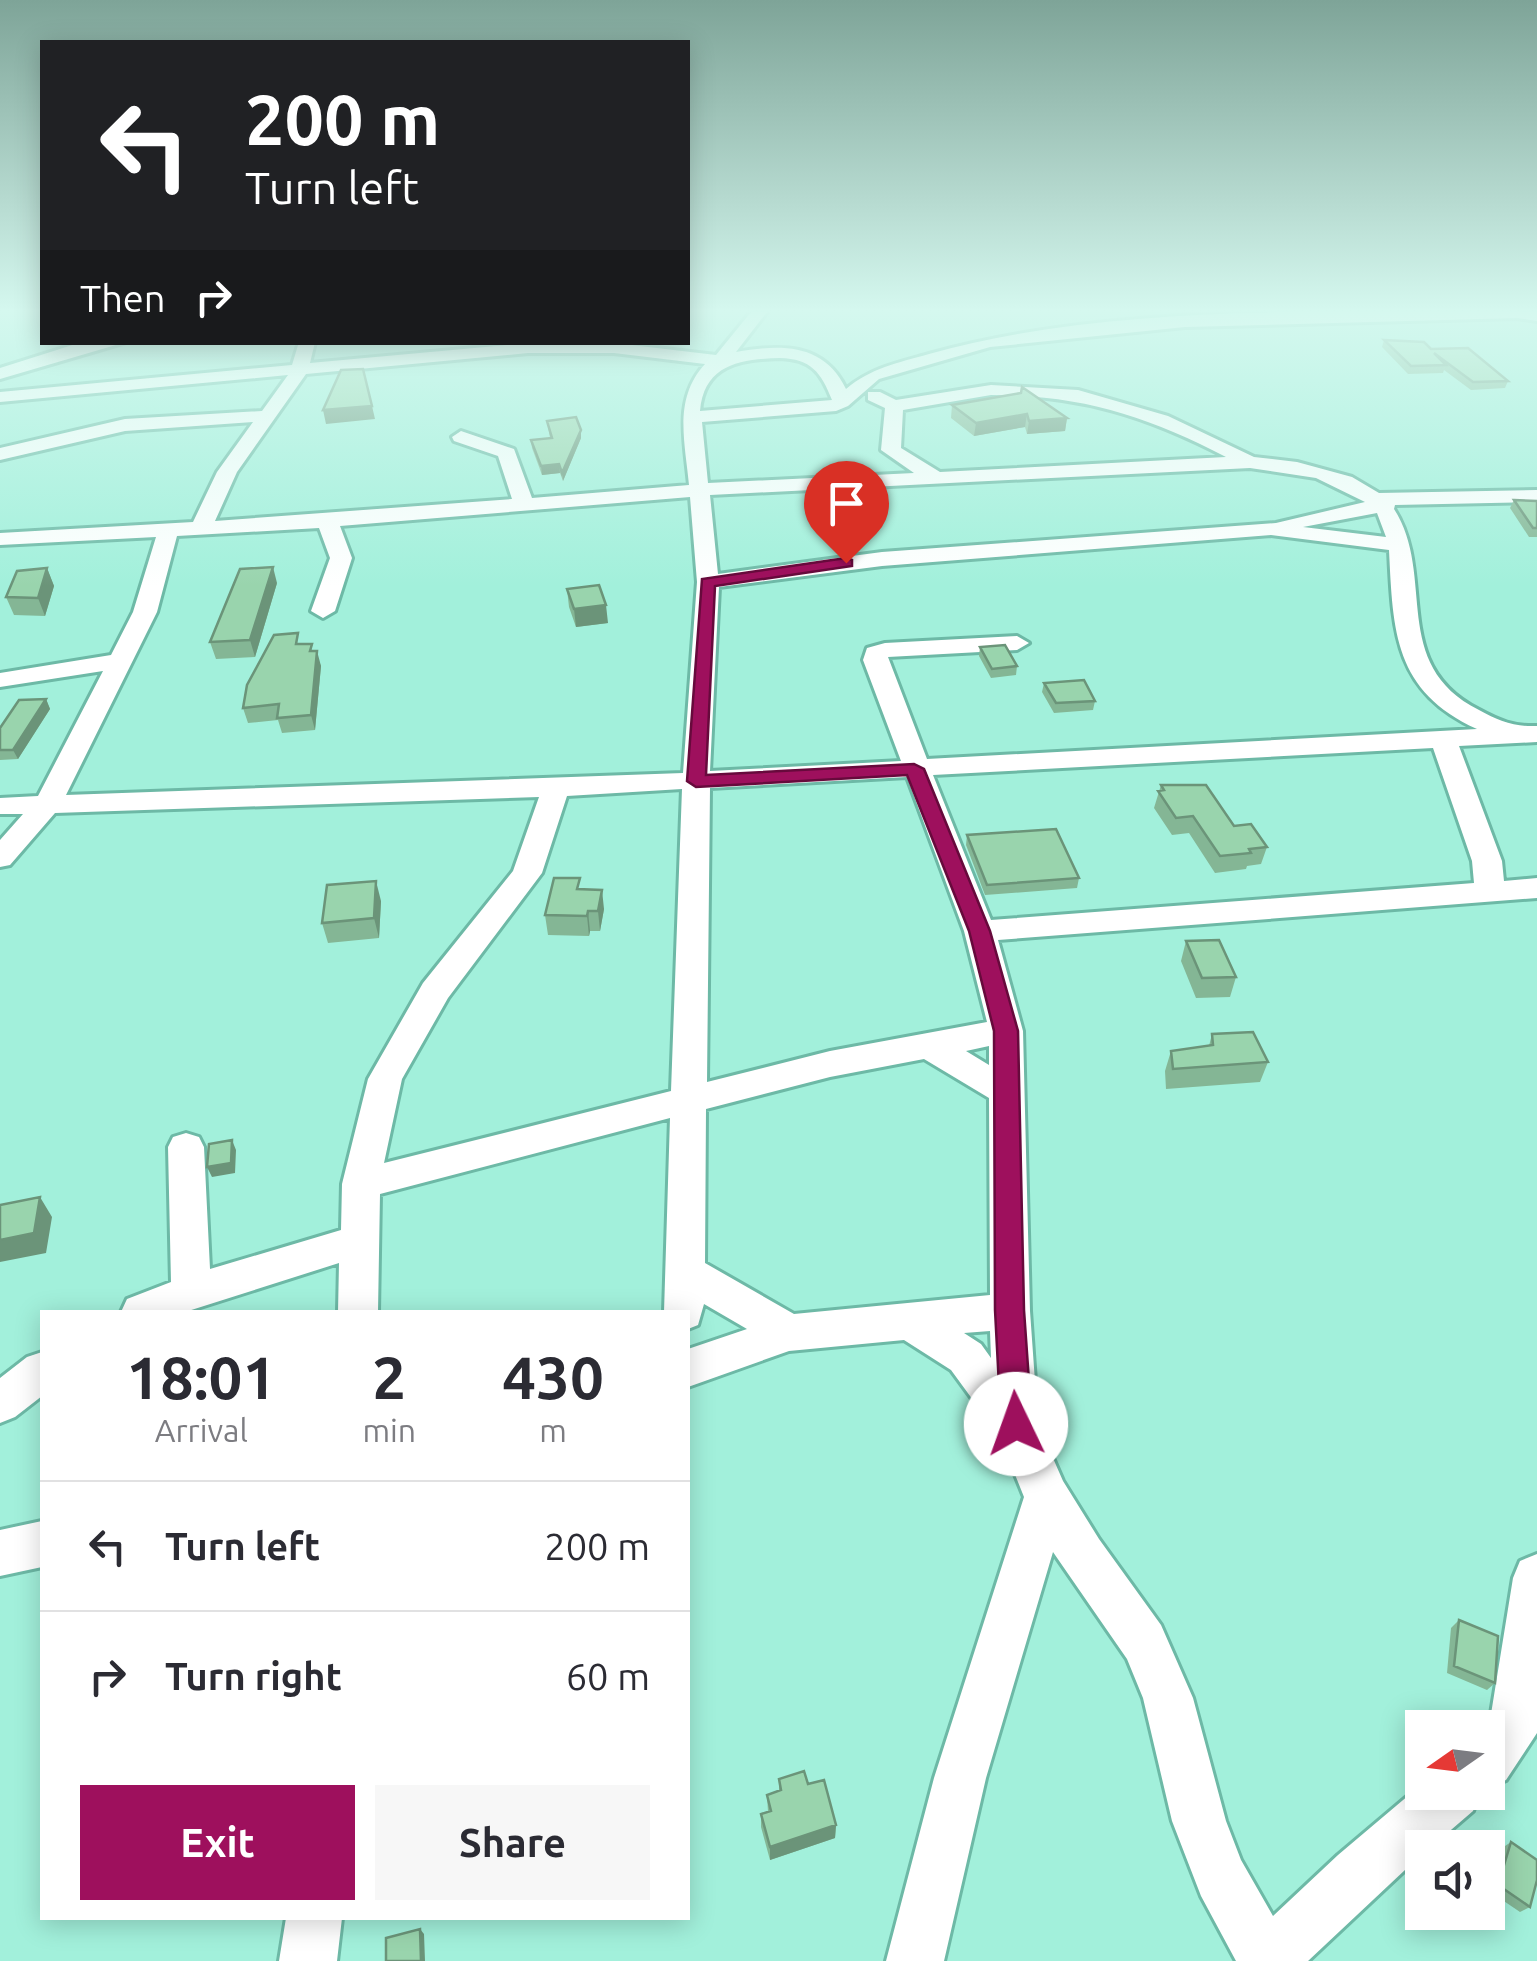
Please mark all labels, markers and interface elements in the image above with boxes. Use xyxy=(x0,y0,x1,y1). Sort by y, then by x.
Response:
icon: left xyxy=(80,80,210,210)
text: 200 m xyxy=(245,80,440,158)
text: Turn left xyxy=(245,162,419,213)
icon: right xyxy=(186,270,241,325)
text: Then xyxy=(80,277,166,319)
pin xyxy=(804,461,889,564)
icon: arrive xyxy=(819,476,874,531)
text: 18:01 xyxy=(126,1343,276,1410)
text: 2 xyxy=(372,1343,406,1410)
text: 430 xyxy=(502,1343,604,1410)
position arrow xyxy=(964,1372,1068,1476)
text: Arrival xyxy=(155,1412,248,1448)
text: min xyxy=(362,1412,416,1448)
text: m xyxy=(539,1412,567,1448)
icon: left xyxy=(80,1519,135,1574)
text: Turn left xyxy=(165,1525,320,1567)
text: 200 m xyxy=(544,1525,650,1567)
icon: right xyxy=(80,1649,135,1704)
text: Turn right xyxy=(165,1655,342,1697)
text: 60 m xyxy=(566,1655,650,1697)
north arrow xyxy=(1405,1710,1505,1810)
map controls xyxy=(1405,1710,1505,1930)
button: Exit xyxy=(80,1785,355,1900)
button: Share xyxy=(375,1785,650,1900)
button: sound xyxy=(1405,1830,1505,1930)

